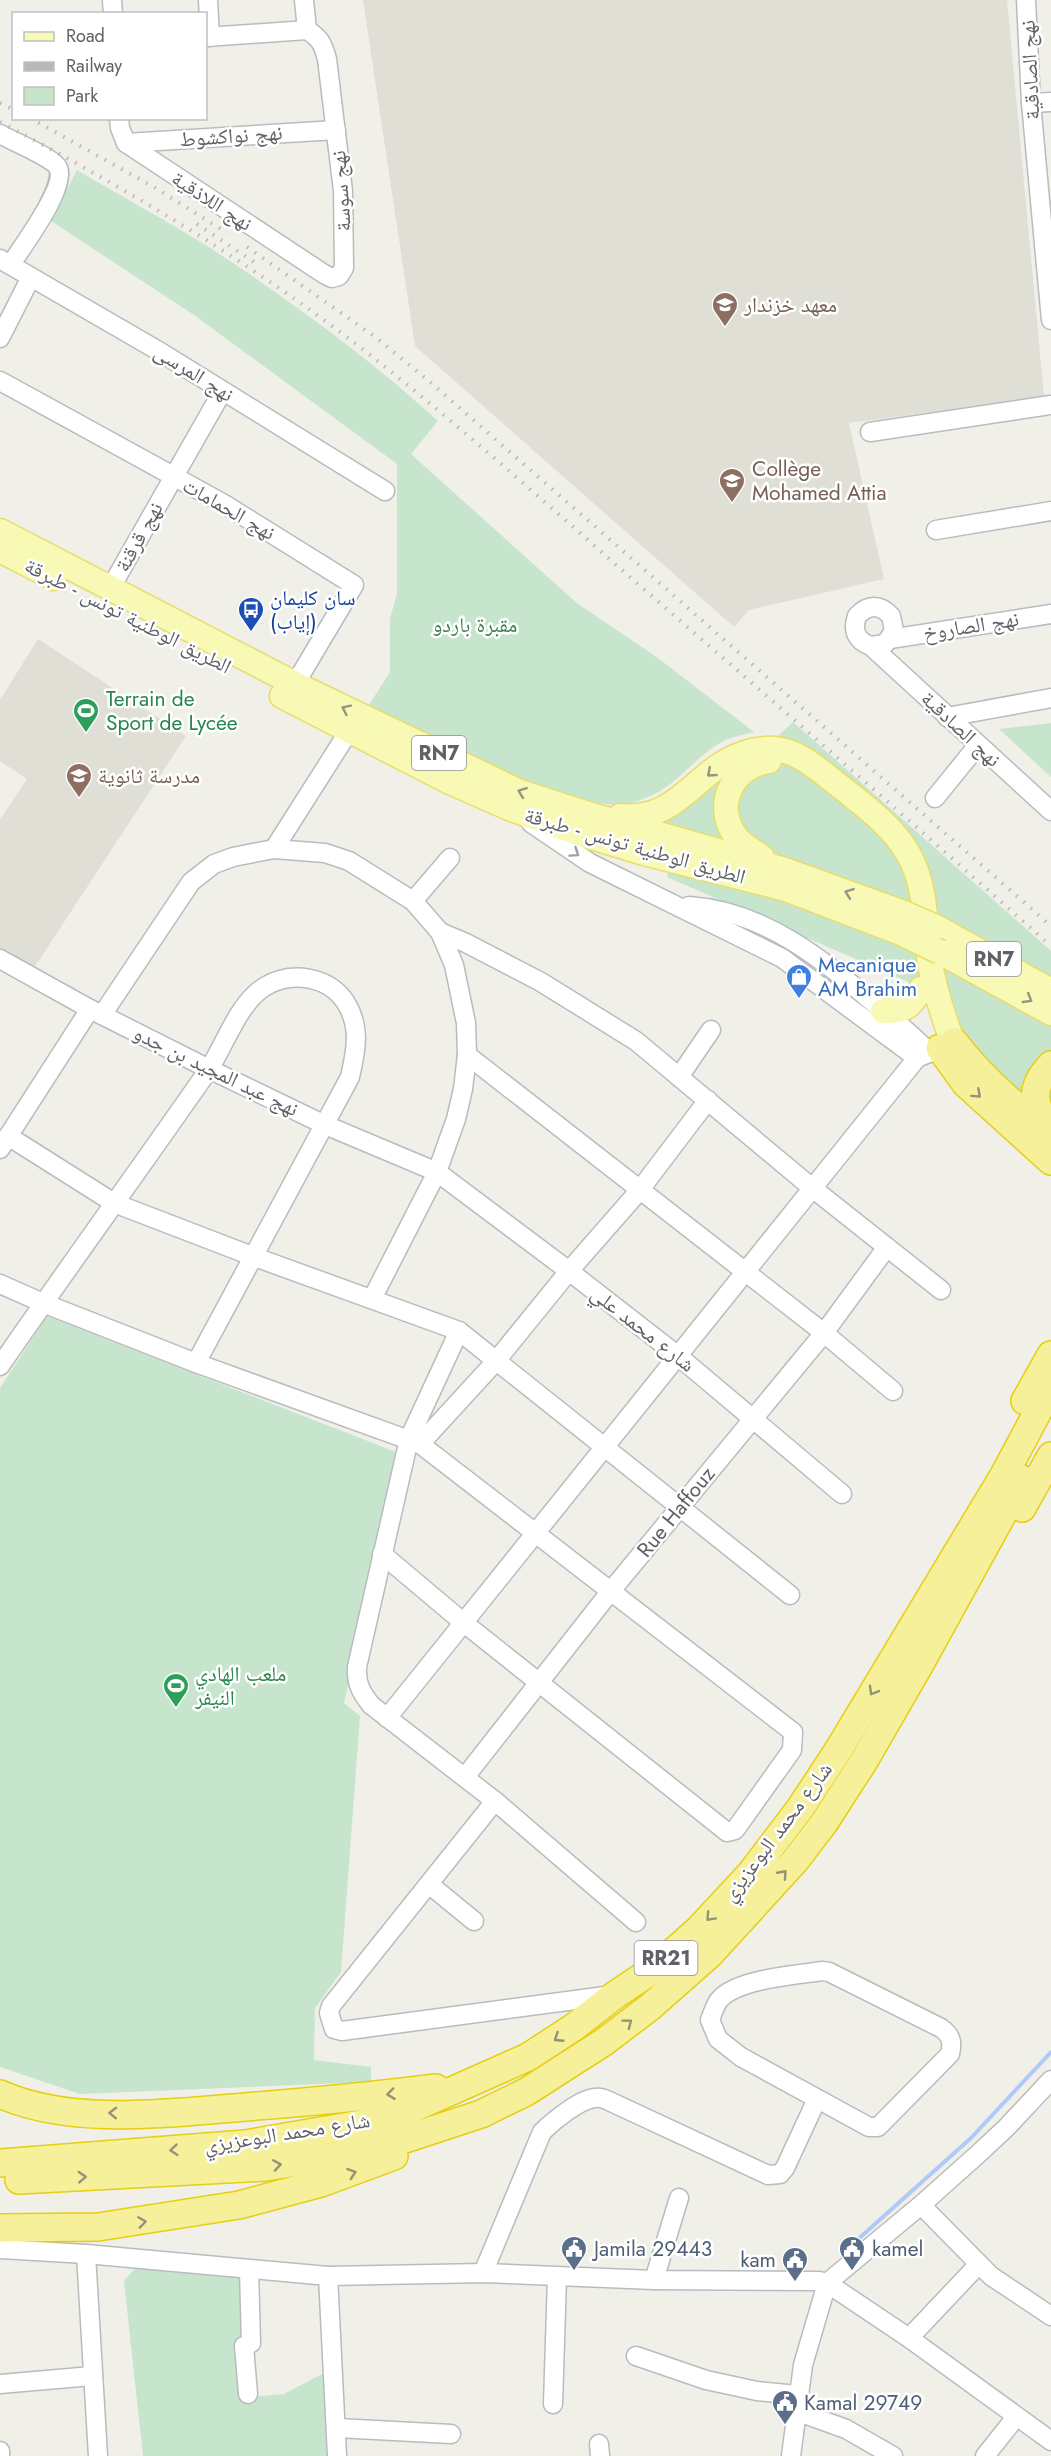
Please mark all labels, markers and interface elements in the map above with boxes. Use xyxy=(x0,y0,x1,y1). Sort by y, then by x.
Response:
legend xyxy=(12,12,207,120)
street label: نهج الصادقية xyxy=(1012,19,1048,121)
text: Road xyxy=(66,23,105,49)
text: Railway xyxy=(66,53,122,79)
text: Park xyxy=(66,83,98,109)
street label: نهج نواكشوط xyxy=(178,117,284,155)
street label: نهج سوسة xyxy=(323,150,359,232)
street label: نهج اللاذقية xyxy=(166,164,258,238)
school or university icon: معهد خزندار xyxy=(710,290,740,328)
place label: معهد خزندار xyxy=(743,290,837,320)
street label: نهج المرسى xyxy=(148,337,240,409)
place label: Collège Mohamed Attia xyxy=(752,454,887,508)
school or university icon: Collège Mohamed Attia xyxy=(717,466,747,504)
street label: نهج الحمامات xyxy=(177,470,281,548)
street label: نهج قرقنة xyxy=(108,497,170,577)
street label: الطريق الوطنية تونس - طبرقة xyxy=(19,551,237,681)
place label: سان كليمان (إياب) xyxy=(270,583,355,637)
bus stop icon: سان كليمان (إياب) xyxy=(236,595,266,633)
street label: نهج الصاروخ xyxy=(921,604,1021,648)
park label: مقبرة باردو xyxy=(433,610,517,640)
place label: Terrain de Sport de Lycée xyxy=(106,684,238,738)
street label: نهج الصادقية xyxy=(914,684,1008,774)
sports icon: Terrain de Sport de Lycée xyxy=(71,696,101,734)
one-way arrow xyxy=(341,704,352,716)
road number: RN7 xyxy=(412,736,466,770)
school or university icon: مدرسة ثانوية xyxy=(64,761,94,799)
place label: مدرسة ثانوية xyxy=(98,761,200,791)
one-way arrow xyxy=(707,766,718,777)
one-way arrow xyxy=(517,786,528,799)
street label: الطريق الوطنية تونس - طبرقة xyxy=(521,800,749,892)
one-way arrow xyxy=(569,846,580,857)
one-way arrow xyxy=(844,888,855,900)
road number: RN7 xyxy=(967,942,1021,976)
place label: Mecanique AM Brahim xyxy=(818,950,917,1004)
shop icon: Mecanique AM Brahim xyxy=(784,962,814,1000)
one-way arrow xyxy=(1022,992,1032,1003)
street label: نهج عبد المجيد بن جدو xyxy=(128,1018,304,1124)
one-way arrow xyxy=(970,1087,980,1098)
street label: شارع محمد علي xyxy=(584,1279,701,1380)
street label: Rue Haffouz xyxy=(630,1460,722,1564)
place label: ملعب الهادي النيفر xyxy=(194,1659,286,1713)
sports icon: ملعب الهادي النيفر xyxy=(161,1671,191,1709)
one-way arrow xyxy=(869,1685,880,1695)
street label: شارع محمد البوعزيزي xyxy=(715,1756,841,1909)
one-way arrow xyxy=(776,1870,787,1881)
one-way arrow xyxy=(706,1910,717,1921)
road number: RR21 xyxy=(634,1941,698,1975)
one-way arrow xyxy=(621,2020,632,2031)
one-way arrow xyxy=(553,2030,564,2041)
one-way arrow xyxy=(386,2087,395,2100)
street label: شارع محمد البوعزيزي xyxy=(202,2105,372,2162)
one-way arrow xyxy=(108,2107,117,2120)
one-way arrow xyxy=(169,2143,178,2156)
one-way arrow xyxy=(271,2159,281,2172)
one-way arrow xyxy=(346,2167,357,2180)
one-way arrow xyxy=(77,2171,86,2184)
one-way arrow xyxy=(138,2216,147,2228)
public building icon: Jamila 29443 xyxy=(559,2234,589,2272)
place label: Jamila 29443 xyxy=(591,2234,712,2264)
public building icon: kamel xyxy=(837,2234,867,2272)
place label: kamel xyxy=(872,2234,923,2264)
place label: kam xyxy=(740,2245,776,2275)
public building icon: kam xyxy=(780,2245,810,2283)
public building icon: Kamal 29749 xyxy=(770,2388,800,2426)
place label: Kamal 29749 xyxy=(804,2388,922,2418)

